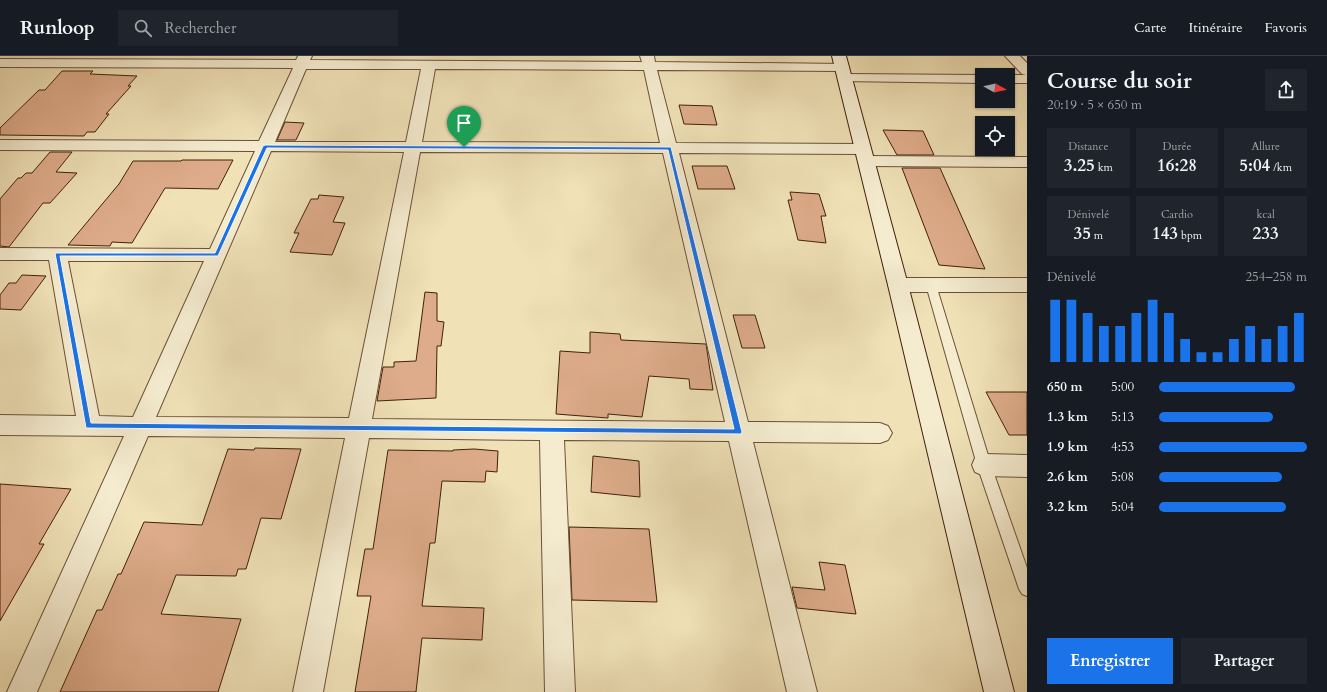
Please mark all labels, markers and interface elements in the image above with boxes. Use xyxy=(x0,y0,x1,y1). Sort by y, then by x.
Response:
search box xyxy=(118,10,398,46)
text: Runloop xyxy=(20,15,94,41)
icon: search xyxy=(132,17,154,39)
text: Rechercher xyxy=(164,18,236,38)
text: Carte xyxy=(1134,18,1167,37)
text: Itinéraire xyxy=(1189,18,1243,37)
text: Favoris xyxy=(1265,18,1307,37)
text: Course du soir xyxy=(1047,66,1192,96)
north arrow xyxy=(975,68,1015,108)
map controls xyxy=(975,68,1015,156)
button: share xyxy=(1265,69,1307,111)
text: 20:19 · 5 × 650 m xyxy=(1047,96,1142,114)
pin xyxy=(447,106,481,147)
icon: arrive xyxy=(453,112,475,134)
button: locate xyxy=(975,116,1015,156)
text: Distance xyxy=(1068,139,1108,154)
text: Durée xyxy=(1163,139,1191,154)
text: Allure xyxy=(1251,139,1280,154)
text: 3.25 xyxy=(1064,154,1095,177)
text: 16:28 xyxy=(1157,154,1197,177)
text: 5:04 xyxy=(1239,154,1270,177)
text: km xyxy=(1095,160,1113,175)
text: /km xyxy=(1270,160,1292,175)
text: Dénivelé xyxy=(1068,207,1109,222)
text: Cardio xyxy=(1161,207,1193,222)
text: kcal xyxy=(1256,207,1275,222)
text: 35 xyxy=(1073,222,1091,245)
text: 143 xyxy=(1152,222,1178,245)
text: 233 xyxy=(1253,222,1279,245)
text: m xyxy=(1091,228,1103,243)
text: bpm xyxy=(1178,228,1202,243)
text: Dénivelé xyxy=(1047,268,1096,286)
text: 254–258 m xyxy=(1245,268,1307,286)
text: 650 m xyxy=(1047,378,1082,396)
text: 5:00 xyxy=(1111,378,1134,396)
text: 1.3 km xyxy=(1047,408,1088,426)
text: 5:13 xyxy=(1111,408,1134,426)
text: 1.9 km xyxy=(1047,438,1088,456)
text: 4:53 xyxy=(1111,438,1134,456)
text: 2.6 km xyxy=(1047,468,1088,486)
text: 5:08 xyxy=(1111,468,1134,486)
text: 3.2 km xyxy=(1047,498,1088,516)
text: 5:04 xyxy=(1111,498,1134,516)
button: Enregistrer xyxy=(1047,638,1173,684)
button: Partager xyxy=(1181,638,1307,684)

